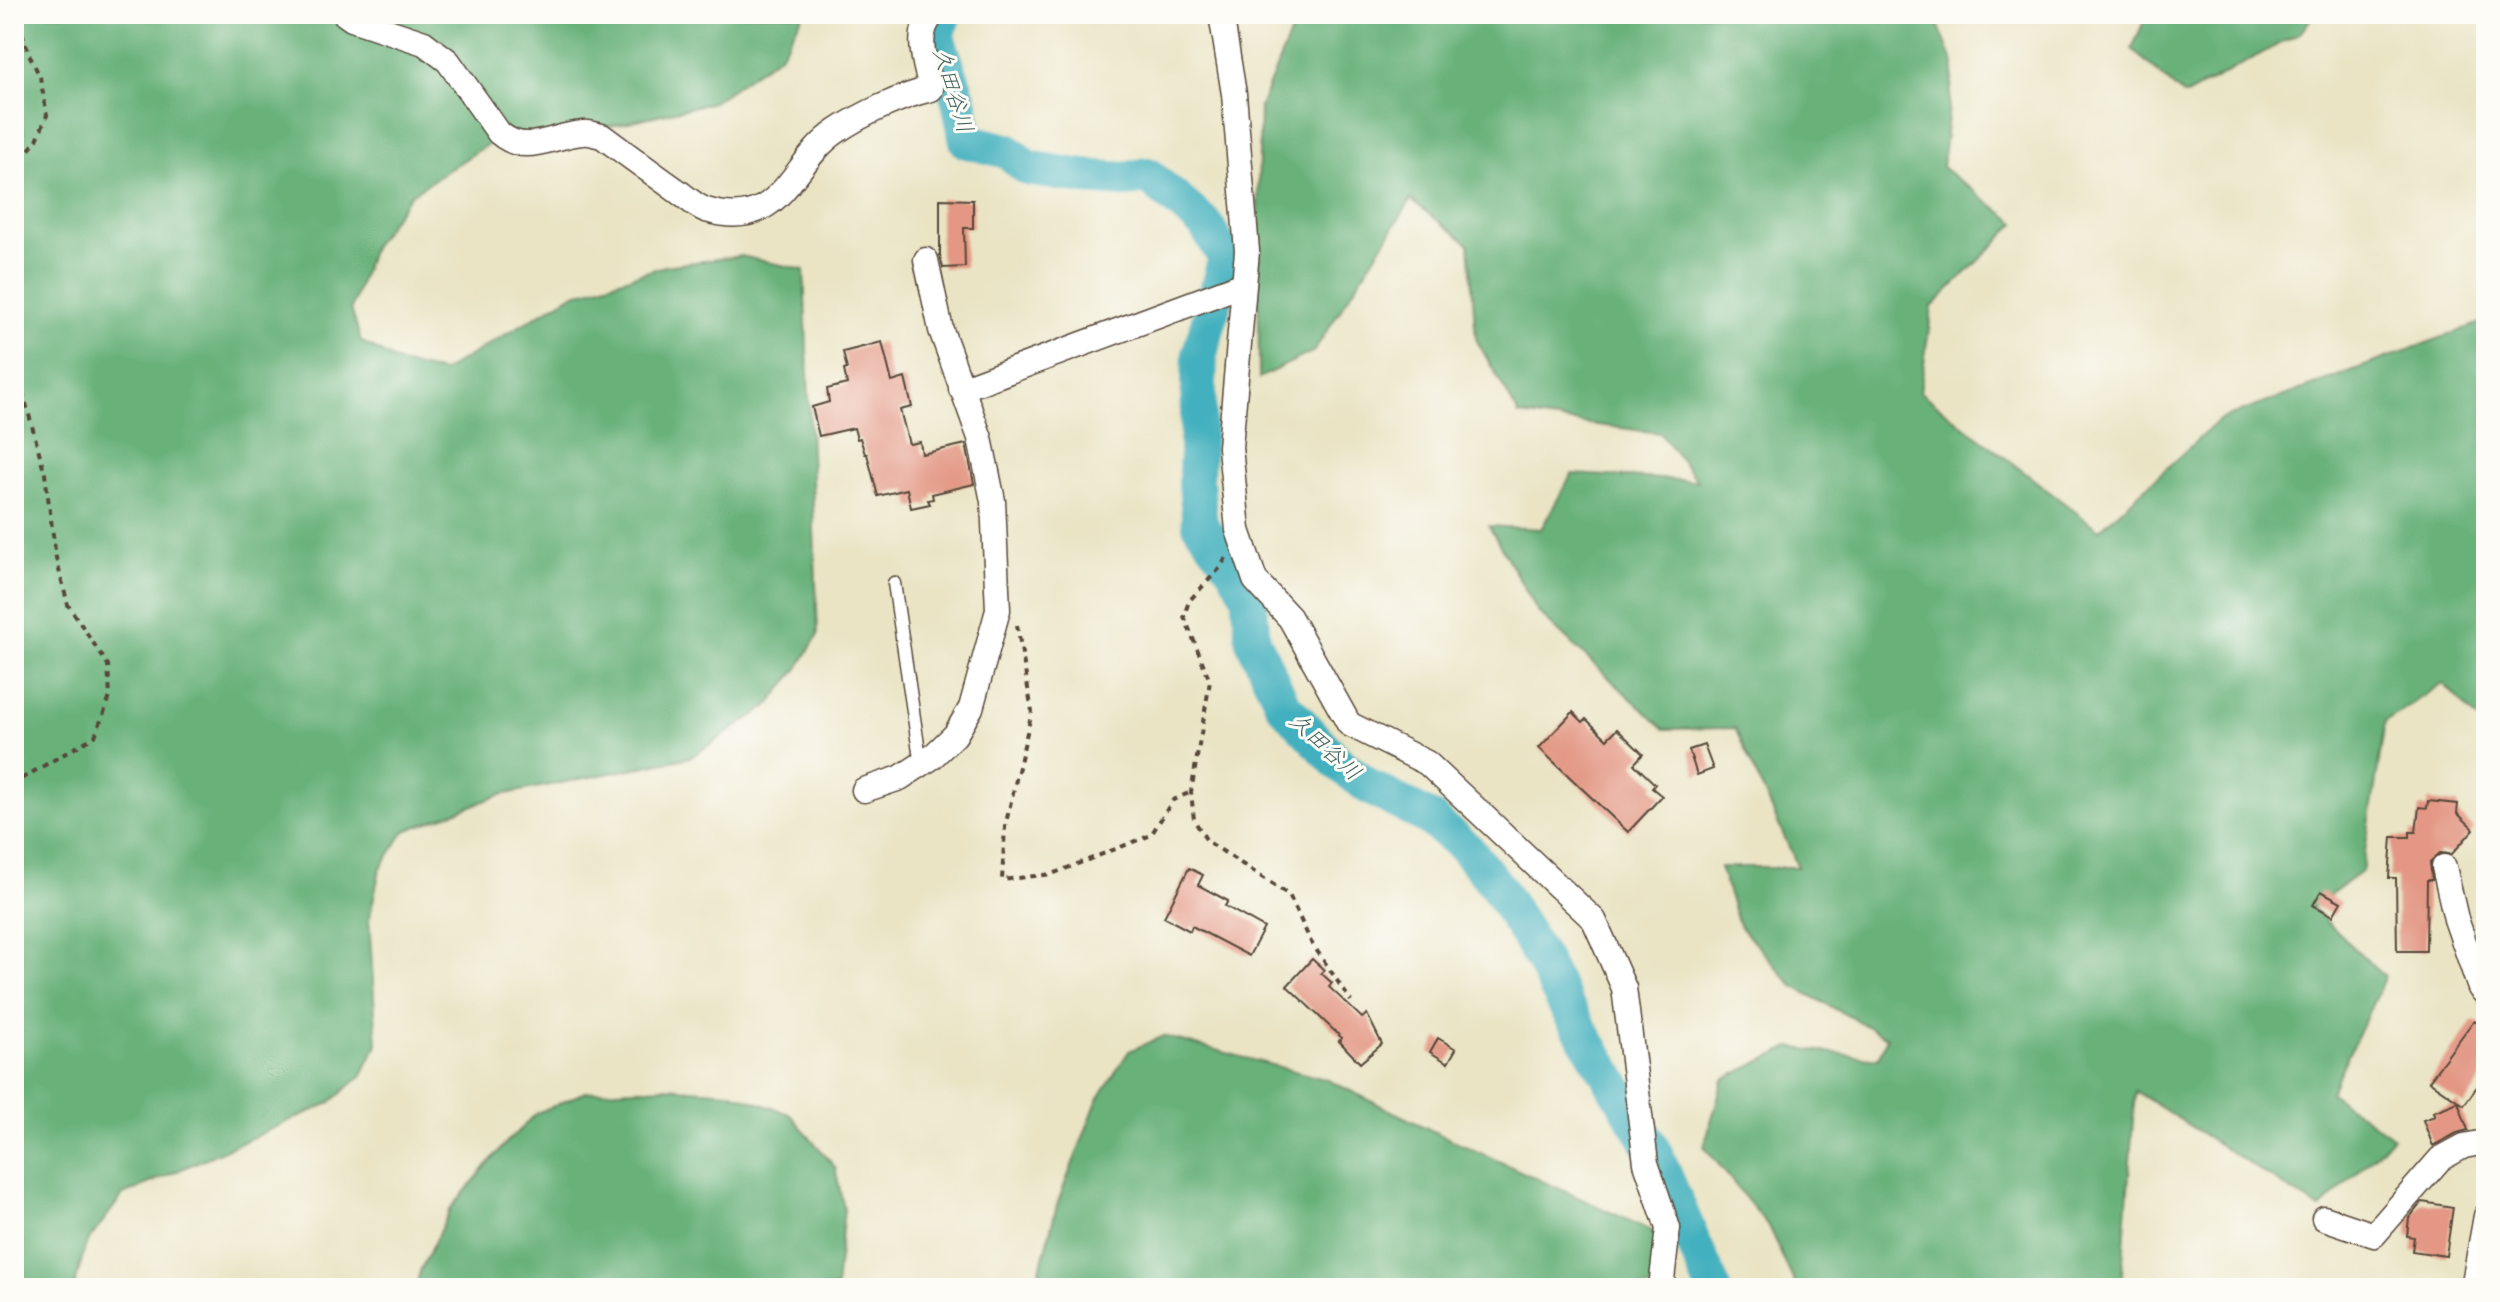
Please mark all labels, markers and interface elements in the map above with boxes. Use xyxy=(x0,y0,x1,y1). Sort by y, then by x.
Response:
water label: 久田谷川 xyxy=(927,43,984,136)
water label: 久田谷川 xyxy=(1284,703,1370,787)

